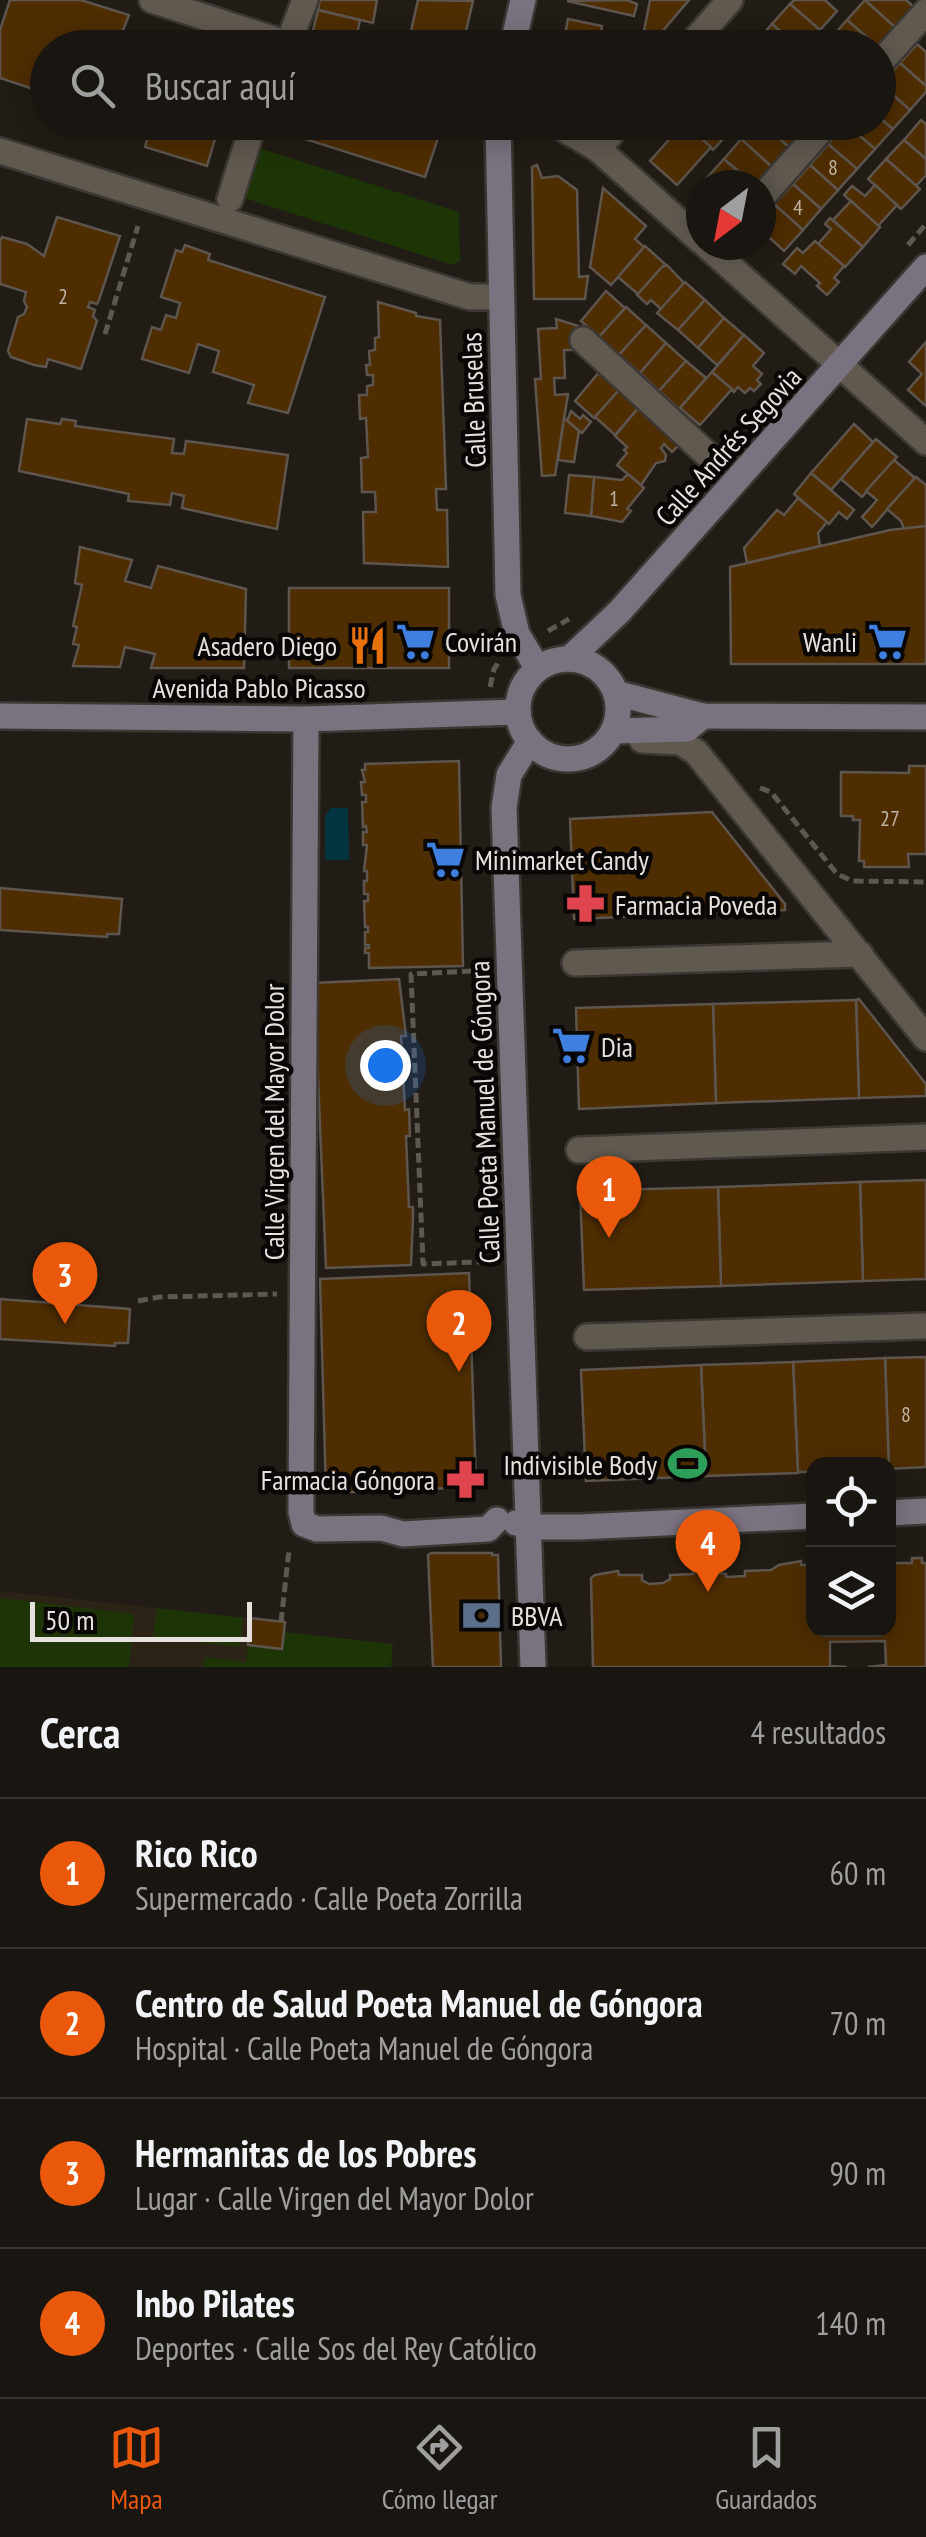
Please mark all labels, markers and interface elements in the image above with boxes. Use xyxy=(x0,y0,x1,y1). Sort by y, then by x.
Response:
search box xyxy=(30,30,896,140)
icon: search xyxy=(65,58,120,113)
text: Buscar aquí xyxy=(145,61,296,110)
house number: 8 xyxy=(828,153,838,181)
north arrow xyxy=(686,170,776,260)
house number: 4 xyxy=(793,193,803,221)
house number: 2 xyxy=(58,282,68,310)
street label: Calle Bruselas xyxy=(452,332,494,468)
street label: Calle Andrés Segovia xyxy=(647,359,809,533)
house number: 1 xyxy=(609,484,619,512)
supermarket icon: Covirán xyxy=(394,620,436,662)
supermarket icon: Wanli xyxy=(866,620,908,662)
place label: Covirán xyxy=(445,623,517,660)
place label: Wanli xyxy=(803,623,857,660)
restaurant icon: Asadero Diego xyxy=(346,624,388,666)
place label: Asadero Diego xyxy=(197,627,337,664)
street label: Avenida Pablo Picasso xyxy=(152,669,366,706)
house number: 27 xyxy=(880,804,900,832)
supermarket icon: Minimarket Candy xyxy=(424,838,466,880)
place label: Minimarket Candy xyxy=(475,841,649,878)
pharmacy icon: Farmacia Poveda xyxy=(564,883,606,925)
place label: Farmacia Poveda xyxy=(615,886,777,923)
street label: Calle Poeta Manuel de Góngora xyxy=(460,960,508,1264)
street label: Calle Virgen del Mayor Dolor xyxy=(255,983,292,1260)
supermarket icon: Dia xyxy=(550,1025,592,1067)
place label: Dia xyxy=(601,1028,633,1065)
your location xyxy=(360,1040,411,1091)
pin: 1 xyxy=(576,1156,642,1238)
pin: 3 xyxy=(32,1242,98,1324)
pin: 2 xyxy=(426,1290,492,1372)
house number: 8 xyxy=(901,1400,911,1428)
sports icon: Indivisible Body xyxy=(666,1443,708,1485)
place label: Indivisible Body xyxy=(503,1446,657,1483)
map controls xyxy=(806,1457,896,1637)
button: locate xyxy=(806,1457,896,1547)
pharmacy icon: Farmacia Góngora xyxy=(444,1458,486,1500)
place label: Farmacia Góngora xyxy=(261,1461,435,1498)
pin: 4 xyxy=(676,1510,740,1592)
button: layers xyxy=(806,1547,896,1637)
bank icon: BBVA xyxy=(460,1594,502,1636)
scale bar xyxy=(30,1597,252,1642)
place label: BBVA xyxy=(511,1597,563,1634)
text: 50 m xyxy=(45,1601,94,1638)
text: Cerca xyxy=(40,1705,120,1760)
text: 4 resultados xyxy=(751,1711,886,1753)
text: Rico Rico xyxy=(135,1828,258,1877)
text: 1 xyxy=(65,1852,80,1894)
text: 60 m xyxy=(830,1852,886,1894)
text: Supermercado · Calle Poeta Zorrilla xyxy=(135,1877,523,1919)
text: Centro de Salud Poeta Manuel de Góngora xyxy=(135,1978,703,2027)
text: 2 xyxy=(65,2002,80,2044)
text: 70 m xyxy=(830,2002,886,2044)
text: Hospital · Calle Poeta Manuel de Góngora xyxy=(135,2027,593,2069)
text: Hermanitas de los Pobres xyxy=(135,2128,477,2177)
text: 3 xyxy=(65,2152,80,2194)
text: 90 m xyxy=(830,2152,886,2194)
text: Lugar · Calle Virgen del Mayor Dolor xyxy=(135,2177,534,2219)
text: Inbo Pilates xyxy=(135,2278,295,2327)
text: 4 xyxy=(65,2302,80,2344)
text: 140 m xyxy=(815,2302,886,2344)
text: Deportes · Calle Sos del Rey Católico xyxy=(135,2327,537,2369)
tab: Mapa xyxy=(109,2420,164,2517)
tab: Cómo llegar xyxy=(382,2420,497,2517)
tab: Guardados xyxy=(715,2420,817,2517)

